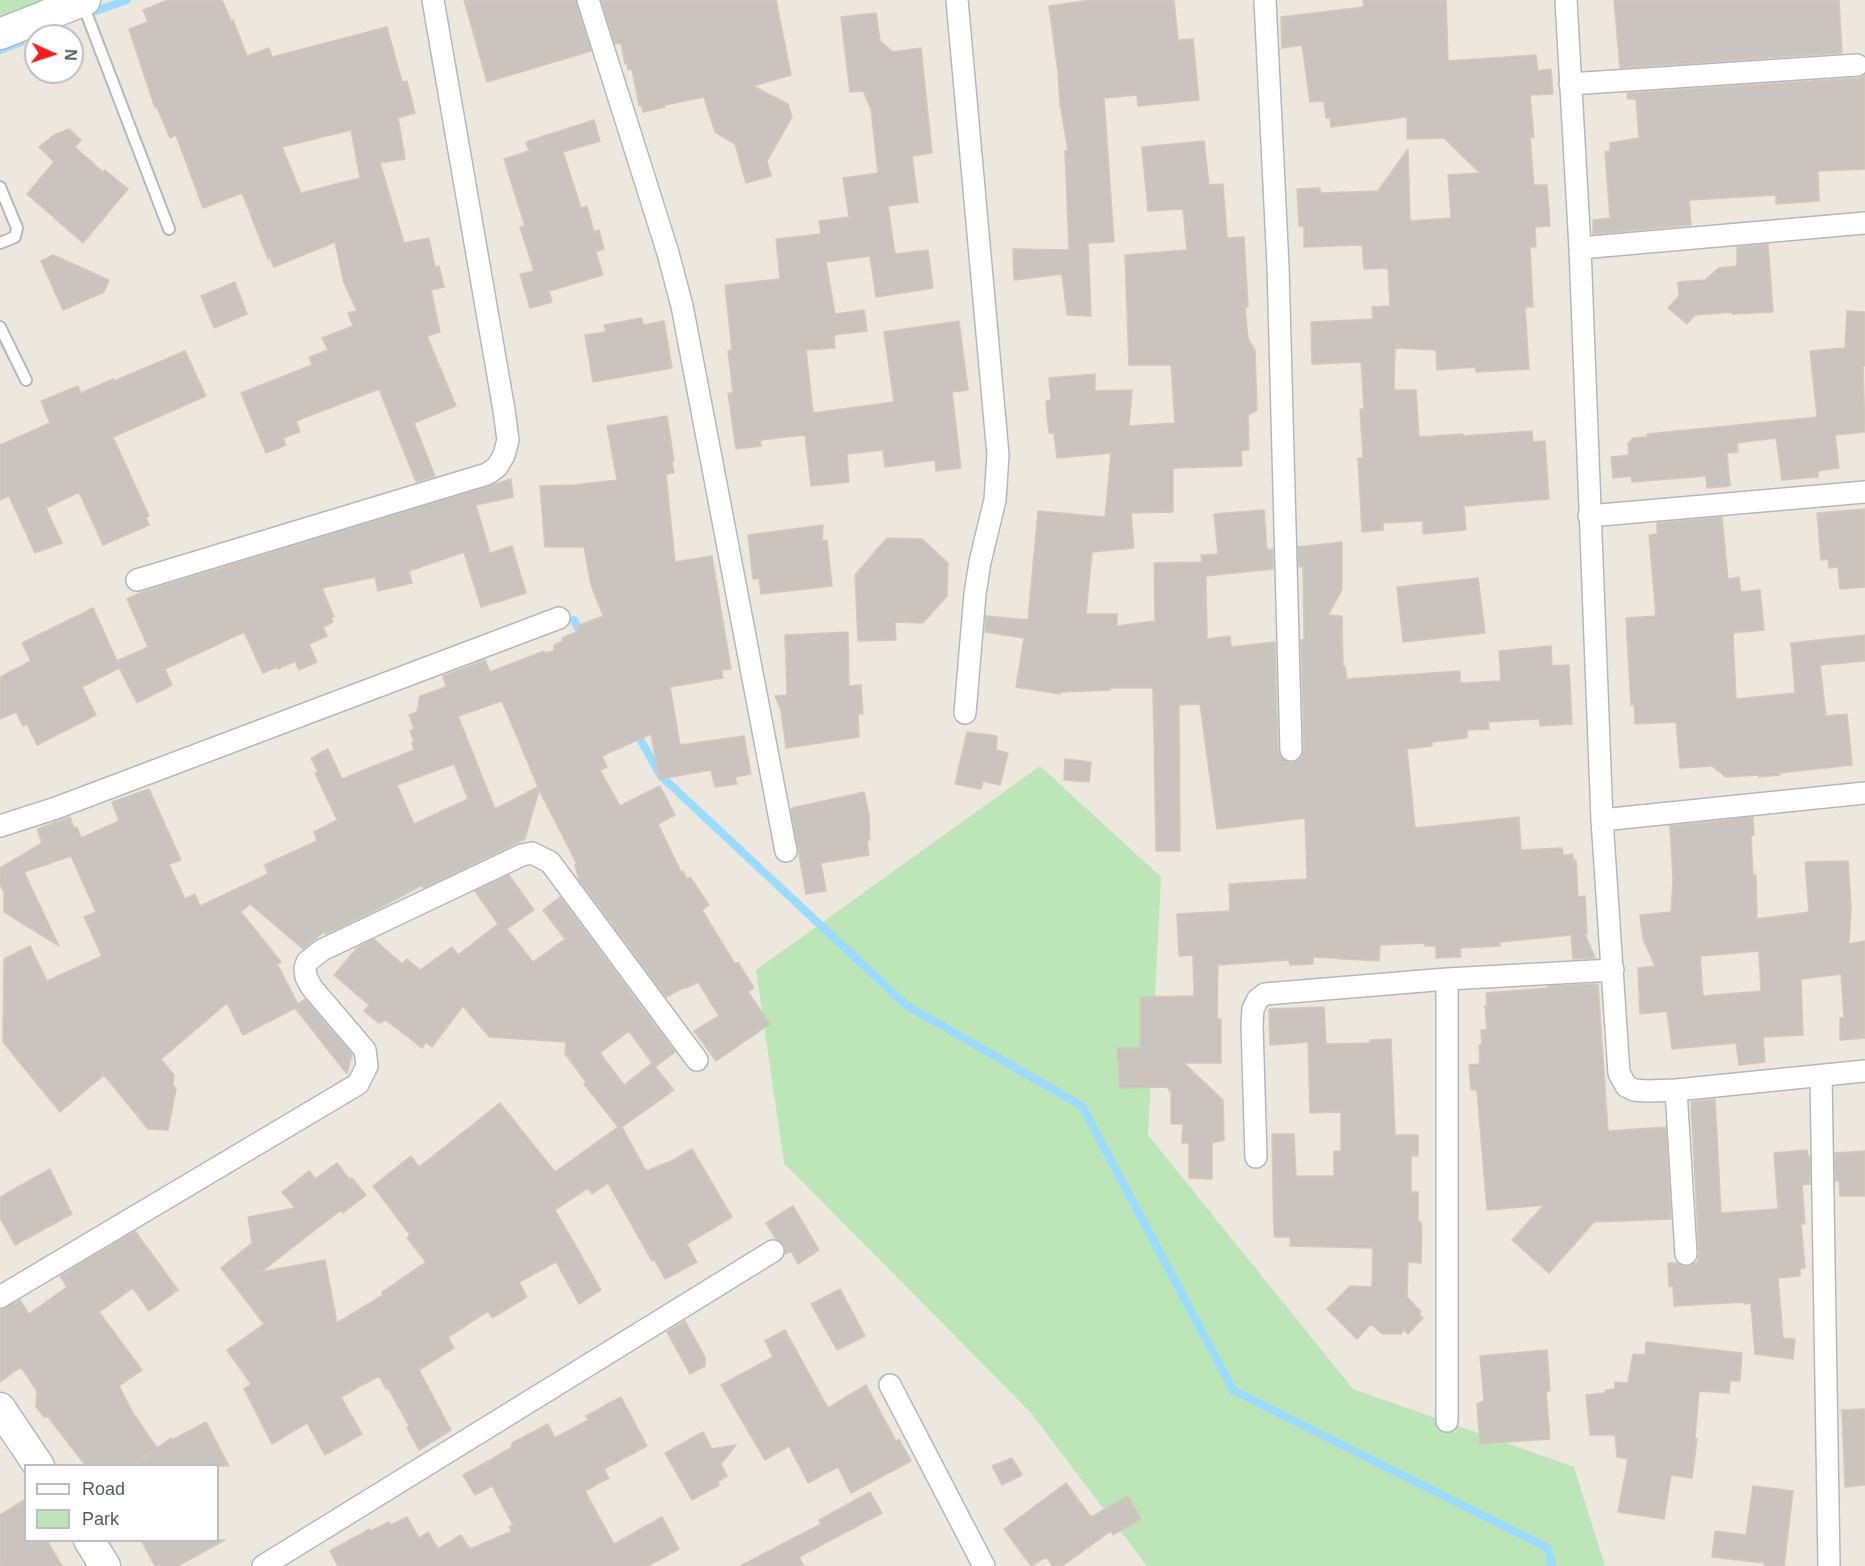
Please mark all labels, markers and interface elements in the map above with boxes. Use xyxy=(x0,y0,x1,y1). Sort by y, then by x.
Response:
north arrow xyxy=(24,24,84,84)
text: N xyxy=(62,49,79,61)
legend xyxy=(24,1464,219,1542)
text: Road xyxy=(82,1479,125,1499)
text: Park xyxy=(82,1509,119,1529)

